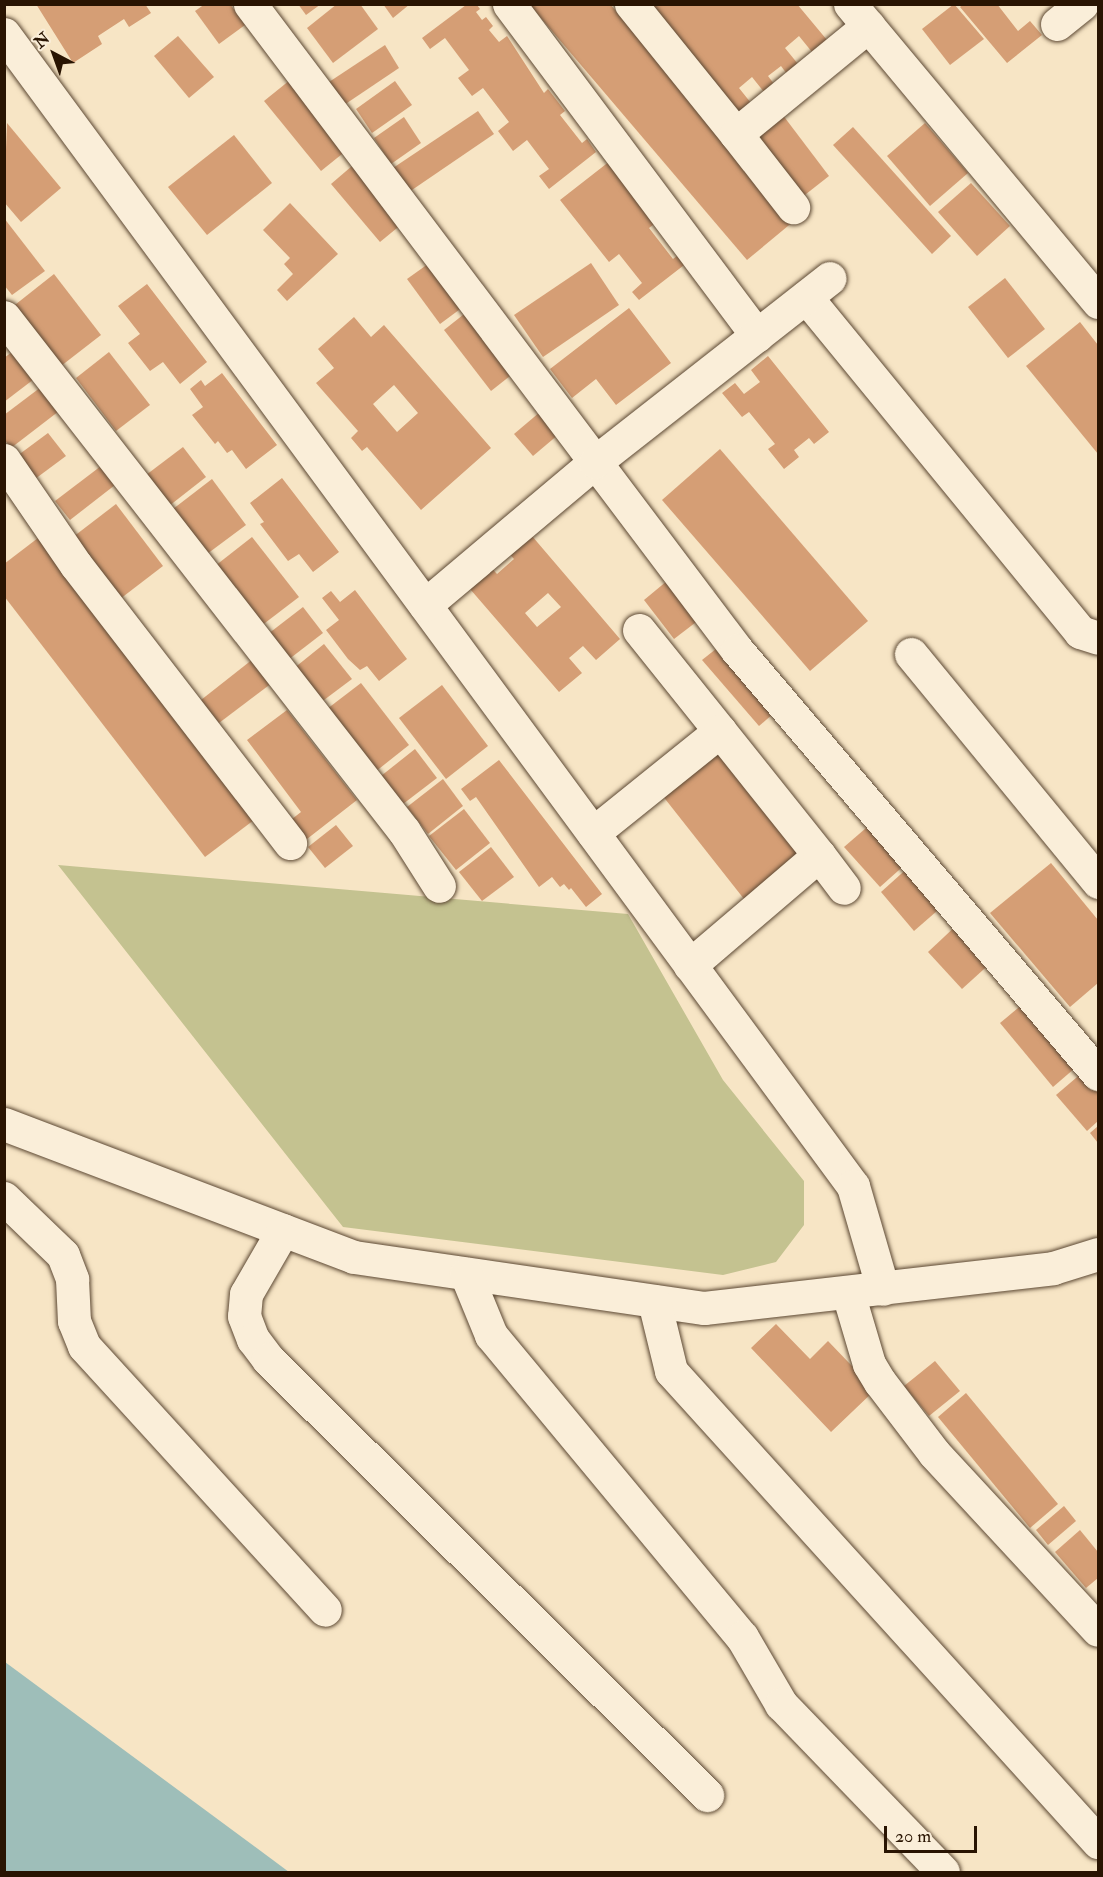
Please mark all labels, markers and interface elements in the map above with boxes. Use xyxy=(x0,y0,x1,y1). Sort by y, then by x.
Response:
north arrow xyxy=(24,24,84,84)
text: N xyxy=(30,28,54,53)
scale bar xyxy=(887,1814,980,1852)
text: 20 m xyxy=(895,1825,931,1848)

